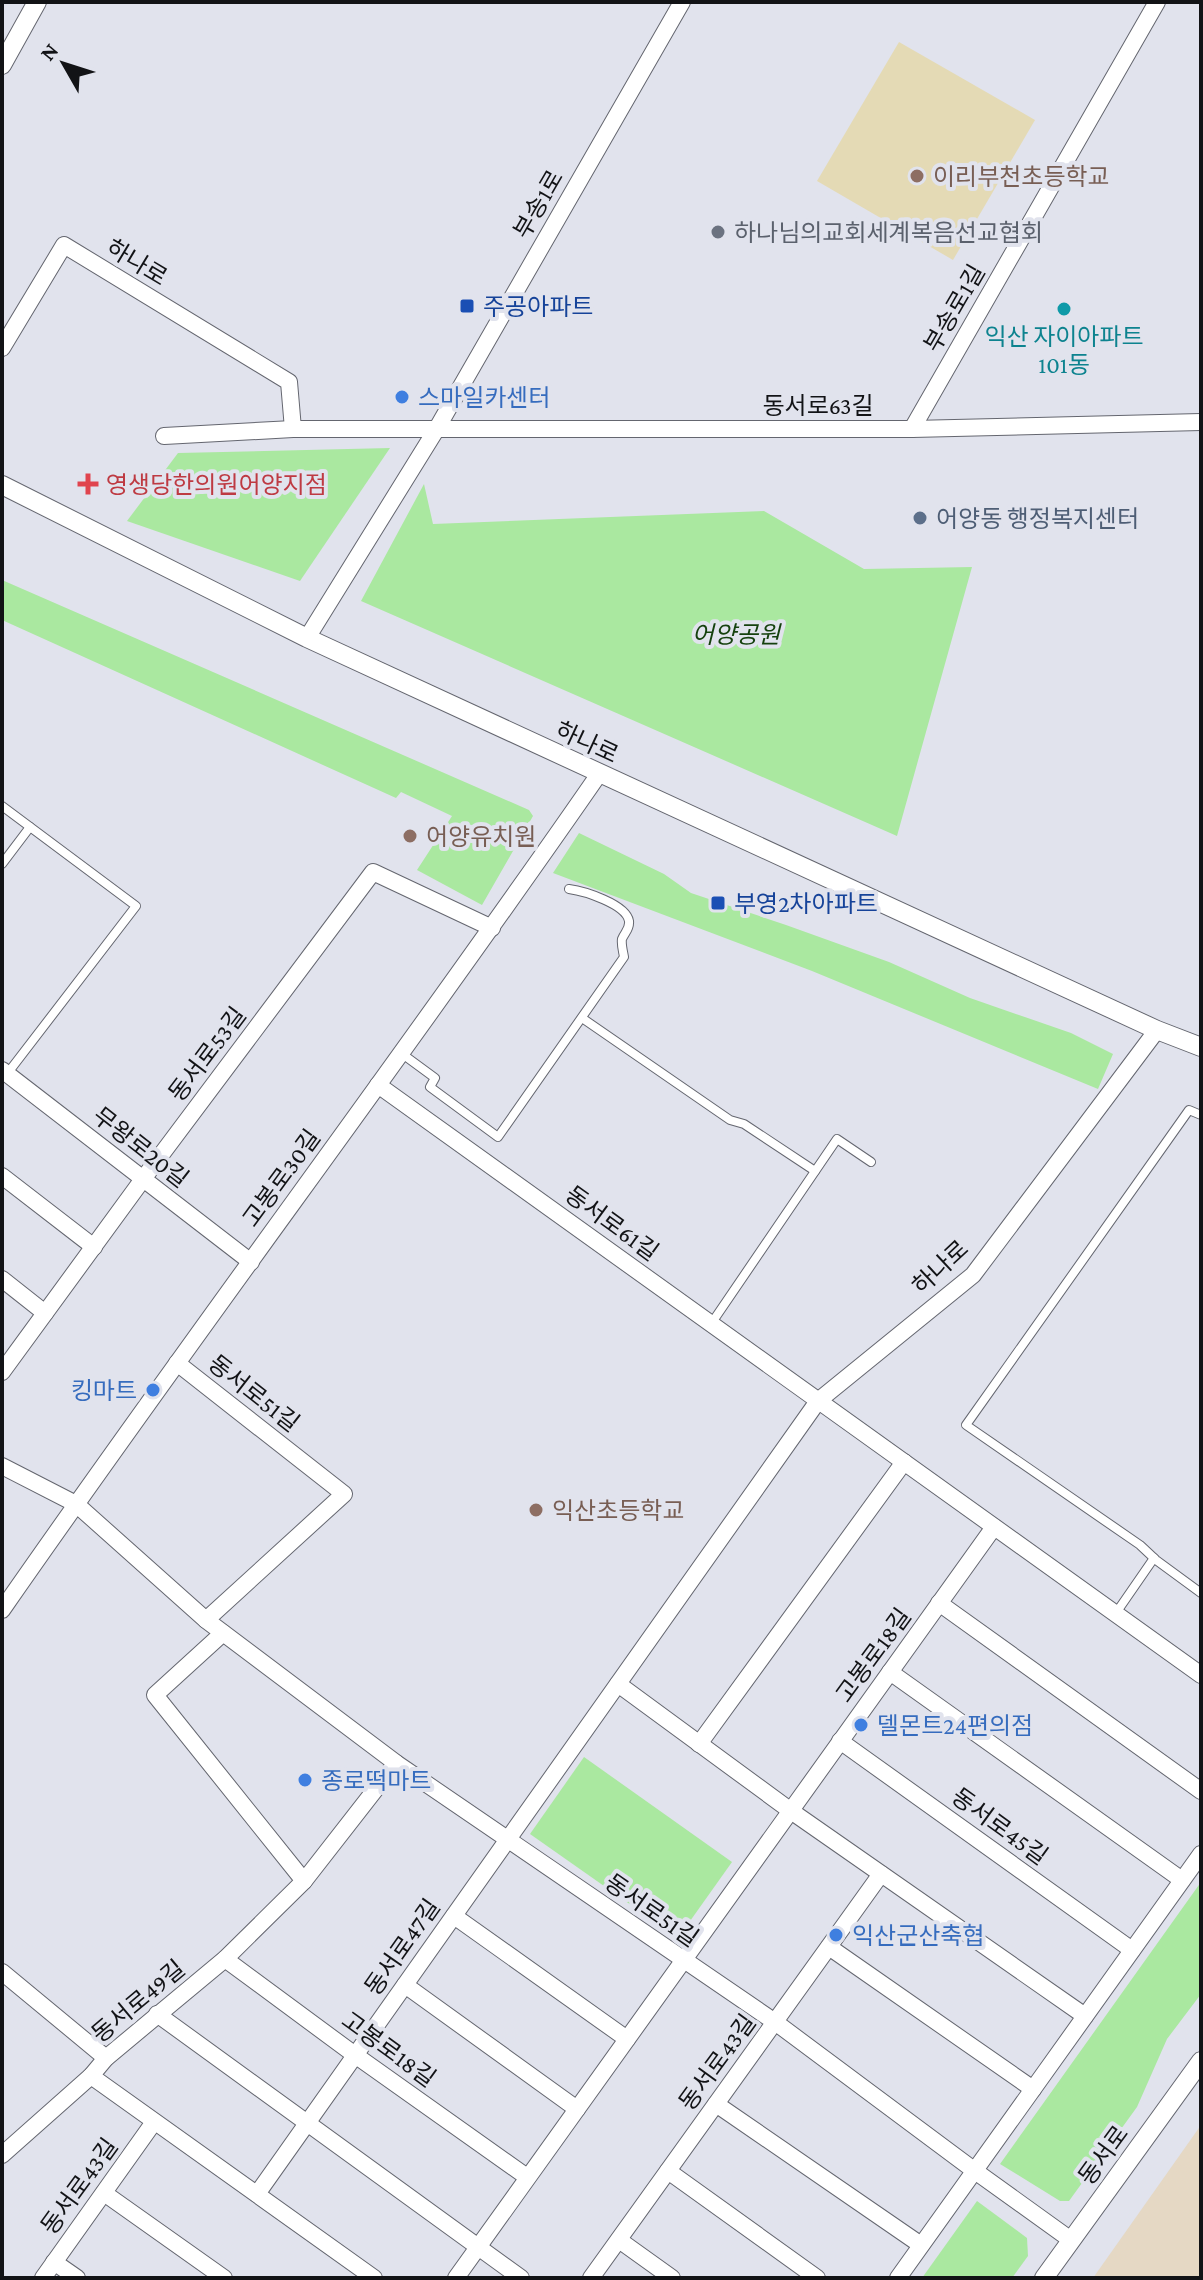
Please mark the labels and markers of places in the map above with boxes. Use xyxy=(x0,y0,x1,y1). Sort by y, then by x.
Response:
place label: 이리부천초등학교 xyxy=(933,163,1110,190)
marker: 이리부천초등학교 xyxy=(908,167,926,185)
place label: 하나님의교회세계복음선교협회 xyxy=(734,219,1043,246)
marker: 하나님의교회세계복음선교협회 xyxy=(709,223,727,241)
place label: 주공아파트 xyxy=(483,293,593,320)
marker: 주공아파트 xyxy=(458,297,476,315)
marker: 익산 자이아파트 101동 xyxy=(1055,300,1073,318)
place label: 익산 자이아파트 101동 xyxy=(984,323,1144,378)
place label: 스마일카센터 xyxy=(418,384,550,411)
marker: 스마일카센터 xyxy=(393,388,411,406)
place label: 영생당한의원어양지점 xyxy=(106,471,327,498)
marker: 영생당한의원어양지점 xyxy=(77,473,99,495)
place label: 어양동 행정복지센터 xyxy=(936,505,1139,532)
marker: 어양동 행정복지센터 xyxy=(911,509,929,527)
place label: 어양유치원 xyxy=(426,823,536,850)
marker: 어양유치원 xyxy=(401,827,419,845)
place label: 부영2차아파트 xyxy=(734,890,878,917)
marker: 부영2차아파트 xyxy=(709,894,727,912)
place label: 킹마트 xyxy=(71,1377,137,1404)
marker: 킹마트 xyxy=(144,1381,162,1399)
place label: 익산초등학교 xyxy=(552,1497,684,1524)
marker: 익산초등학교 xyxy=(527,1501,545,1519)
place label: 델몬트24편의점 xyxy=(877,1712,1033,1739)
marker: 델몬트24편의점 xyxy=(852,1716,870,1734)
place label: 종로떡마트 xyxy=(321,1767,431,1794)
marker: 종로떡마트 xyxy=(296,1771,314,1789)
place label: 익산군산축협 xyxy=(852,1922,984,1949)
marker: 익산군산축협 xyxy=(827,1926,845,1944)

